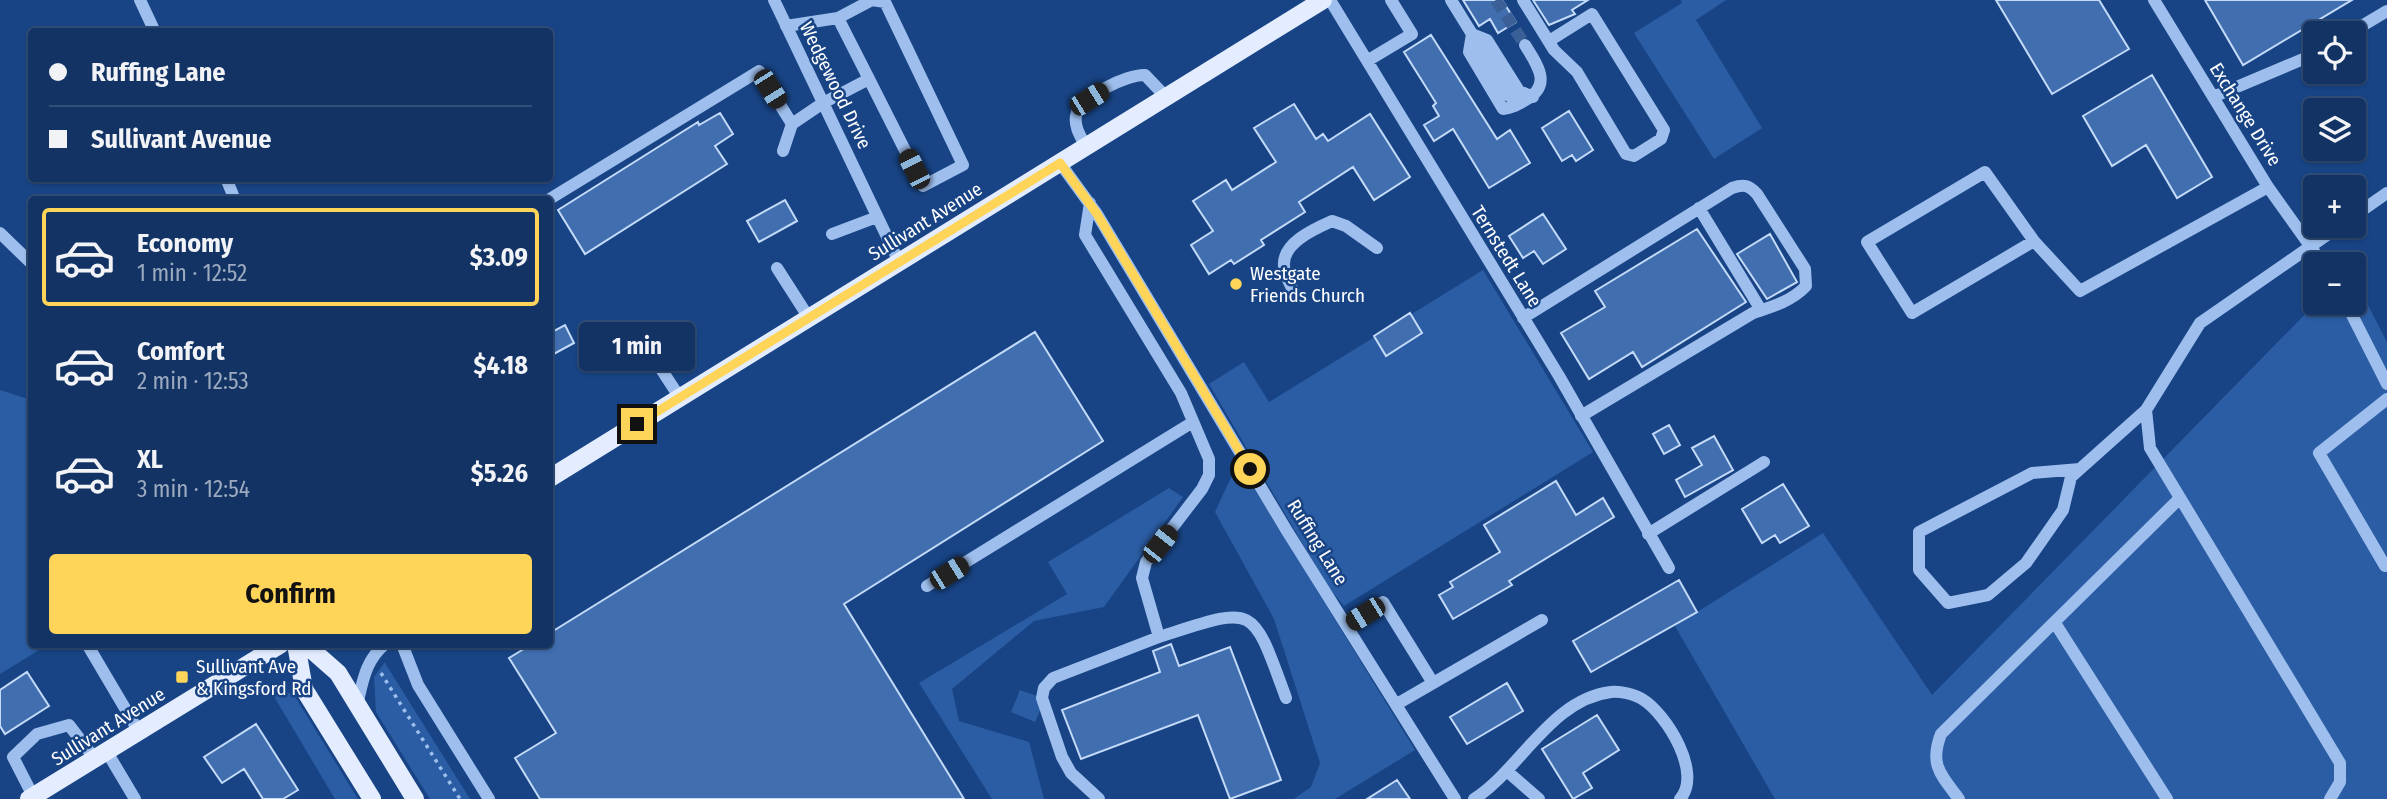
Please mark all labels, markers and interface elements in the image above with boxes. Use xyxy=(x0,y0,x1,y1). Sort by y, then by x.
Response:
street label: Wedgewood Drive xyxy=(795,18,876,153)
map controls xyxy=(2303,21,2366,315)
button: locate xyxy=(2303,21,2366,84)
text: Ruffing Lane xyxy=(91,57,226,88)
street label: Exchange Drive xyxy=(2205,58,2286,170)
car xyxy=(750,66,791,112)
car xyxy=(1066,79,1113,119)
button: layers xyxy=(2303,98,2366,161)
text: Sullivant Avenue xyxy=(91,124,271,155)
car xyxy=(896,146,933,192)
button: + xyxy=(2303,175,2366,238)
street label: Sullivant Avenue xyxy=(864,177,986,265)
street label: Ternstedt Lane xyxy=(1466,201,1547,311)
icon: car xyxy=(53,226,116,289)
text: Economy xyxy=(137,228,233,259)
text: $3.09 xyxy=(470,242,528,273)
button: − xyxy=(2303,252,2366,315)
text: 1 min · 12:52 xyxy=(137,259,247,287)
place label: Westgate Friends Church xyxy=(1250,262,1365,307)
marker: Westgate Friends Church xyxy=(1228,276,1244,292)
callout: 1 min xyxy=(579,322,695,372)
text: 1 min xyxy=(612,332,662,360)
icon: car xyxy=(53,334,116,397)
text: Comfort xyxy=(137,336,225,367)
text: $4.18 xyxy=(474,350,528,381)
text: 2 min · 12:53 xyxy=(137,367,249,395)
route end xyxy=(621,408,653,440)
icon: car xyxy=(53,442,116,505)
text: XL xyxy=(137,444,163,475)
route start xyxy=(1234,453,1266,485)
text: $5.26 xyxy=(471,458,528,489)
text: 3 min · 12:54 xyxy=(137,475,250,503)
street label: Ruffing Lane xyxy=(1282,495,1353,589)
car xyxy=(1139,521,1182,567)
car xyxy=(926,553,973,593)
button: Confirm xyxy=(49,554,532,634)
car xyxy=(1342,594,1389,634)
place label: Sullivant Ave & Kingsford Rd xyxy=(196,655,311,700)
marker: Sullivant Ave & Kingsford Rd xyxy=(174,669,190,685)
street label: Sullivant Avenue xyxy=(47,682,169,770)

